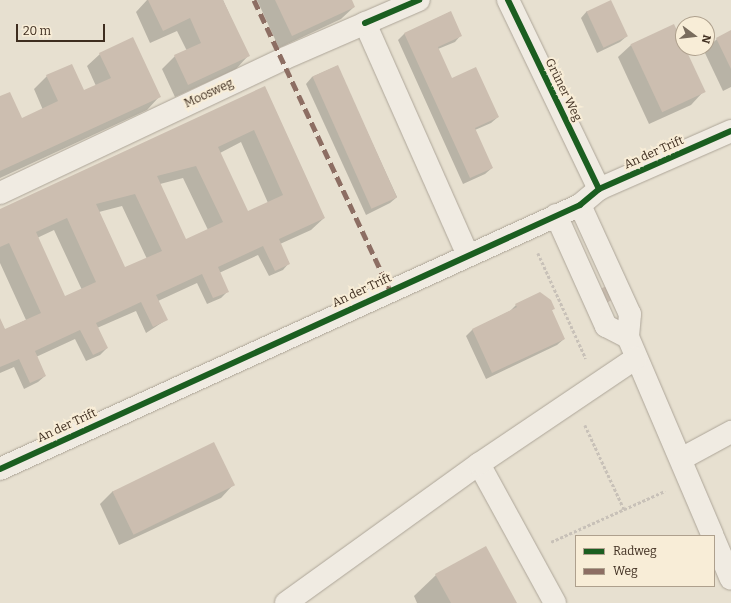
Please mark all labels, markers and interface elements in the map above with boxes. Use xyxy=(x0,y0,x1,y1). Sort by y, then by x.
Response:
scale bar xyxy=(18,16,107,42)
north arrow xyxy=(675,16,715,56)
text: 20 m xyxy=(23,24,51,38)
text: N xyxy=(699,33,713,45)
street label: Grüner Weg xyxy=(542,56,584,124)
street label: Moosweg xyxy=(182,76,236,112)
street label: An der Trift xyxy=(622,133,686,173)
street label: An der Trift xyxy=(330,271,394,311)
street label: An der Trift xyxy=(35,406,99,446)
legend xyxy=(575,535,715,587)
text: Radweg xyxy=(613,544,657,558)
text: Weg xyxy=(613,564,638,578)

